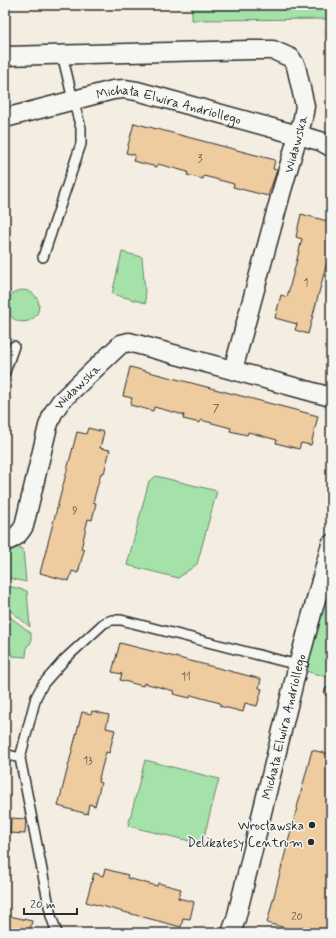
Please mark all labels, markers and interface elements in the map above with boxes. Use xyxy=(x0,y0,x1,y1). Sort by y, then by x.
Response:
street label: Michała Elwira Andriollego xyxy=(95,82,243,129)
street label: Widawska xyxy=(281,114,312,175)
house number: 3 xyxy=(198,152,203,166)
house number: 1 xyxy=(304,276,309,290)
street label: Widawska xyxy=(51,361,105,413)
house number: 7 xyxy=(213,402,220,416)
house number: 9 xyxy=(72,504,78,518)
street label: Michała Elwira Andriollego xyxy=(258,652,311,801)
house number: 11 xyxy=(181,670,191,684)
house number: 13 xyxy=(83,754,93,768)
place label: Wrocławska xyxy=(238,818,304,835)
marker: Wrocławska xyxy=(307,820,317,830)
place label: Delikatesy Centrum xyxy=(187,835,303,852)
marker: Delikatesy Centrum xyxy=(306,837,316,847)
scale bar xyxy=(24,890,77,916)
text: 20 m xyxy=(30,897,56,913)
house number: 20 xyxy=(291,910,303,924)

